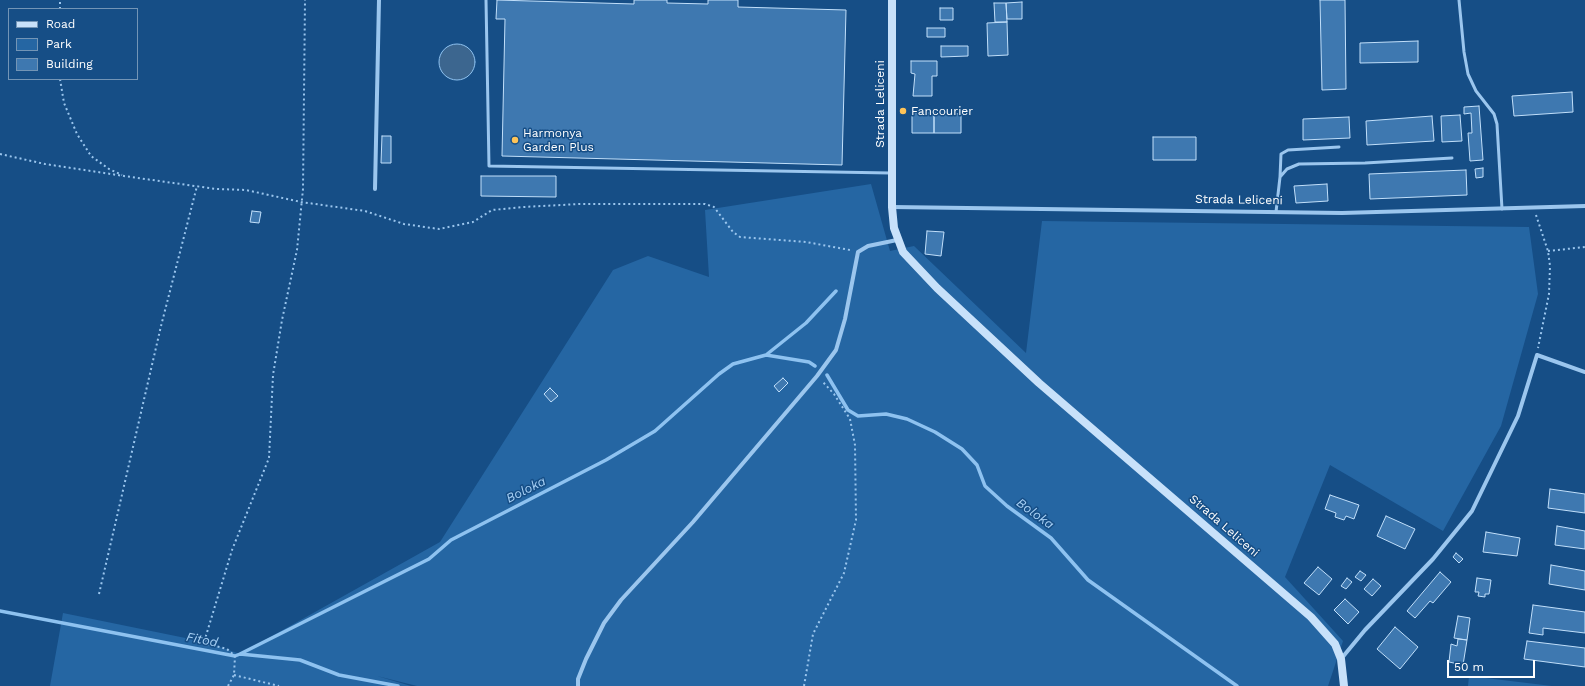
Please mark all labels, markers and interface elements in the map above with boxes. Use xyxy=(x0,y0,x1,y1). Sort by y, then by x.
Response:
legend xyxy=(8,8,138,80)
text: Road xyxy=(46,17,75,31)
text: Park xyxy=(46,37,72,51)
text: Building xyxy=(46,57,93,71)
street label: Strada Leliceni xyxy=(873,60,887,148)
place label: Fancourier xyxy=(911,104,973,118)
marker: Fancourier xyxy=(898,106,908,116)
place label: Harmonya Garden Plus xyxy=(523,126,594,154)
marker: Harmonya Garden Plus xyxy=(510,135,520,145)
street label: Strada Leliceni xyxy=(1195,192,1283,208)
water label: Boloka xyxy=(504,473,548,507)
street label: Strada Leliceni xyxy=(1186,492,1262,560)
water label: Boloka xyxy=(1013,495,1057,533)
water label: Fitod xyxy=(185,629,219,651)
scale bar xyxy=(1449,652,1537,678)
text: 50 m xyxy=(1454,660,1484,674)

